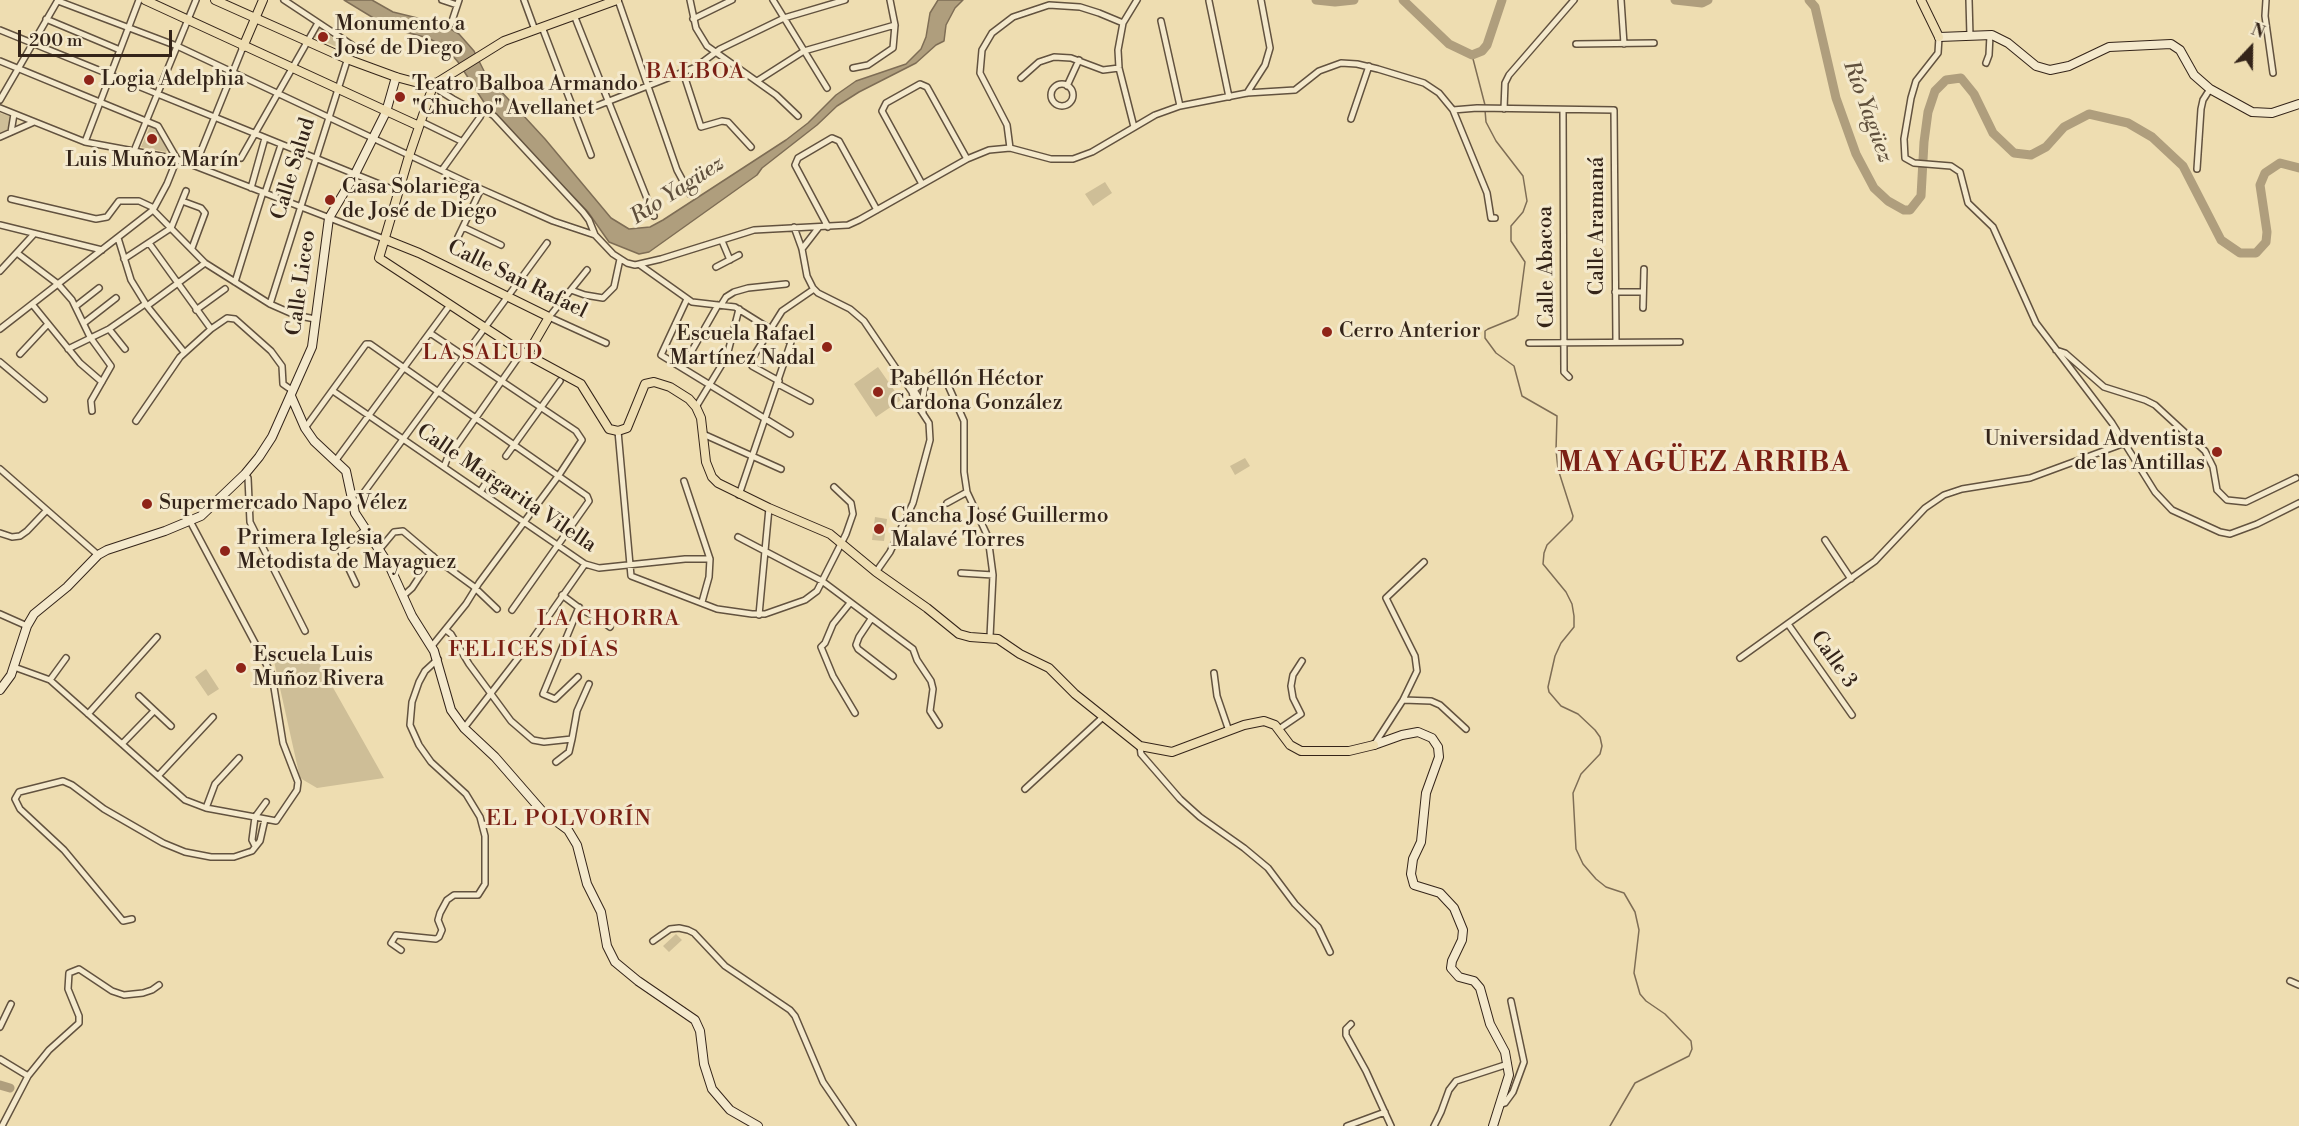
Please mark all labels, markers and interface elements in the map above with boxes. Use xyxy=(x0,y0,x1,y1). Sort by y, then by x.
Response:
place label: Monumento a José de Diego xyxy=(335,12,465,62)
scale bar xyxy=(21,18,176,56)
north arrow xyxy=(2221,18,2281,78)
text: N xyxy=(2248,20,2267,43)
text: 200 m xyxy=(29,29,83,52)
marker: Monumento a José de Diego xyxy=(316,30,330,44)
water label: Río Yagüez xyxy=(1836,57,1898,167)
district label: BALBOA xyxy=(646,60,746,86)
place label: Logia Adelphia xyxy=(101,67,244,93)
place label: Teatro Balboa Armando "Chucho" Avellanet xyxy=(412,72,638,122)
marker: Logia Adelphia xyxy=(82,73,96,87)
marker: Teatro Balboa Armando "Chucho" Avellanet xyxy=(393,90,407,104)
street label: Calle Salud xyxy=(267,115,321,223)
marker: Luis Muñoz Marín xyxy=(145,132,159,146)
place label: Luis Muñoz Marín xyxy=(65,148,239,174)
water label: Río Yagüez xyxy=(626,151,730,231)
street label: Calle Aramaná xyxy=(1585,157,1611,295)
place label: Casa Solariega de José de Diego xyxy=(342,175,497,225)
marker: Casa Solariega de José de Diego xyxy=(323,193,337,207)
street label: Calle Abacoa xyxy=(1533,206,1561,328)
street label: Calle Liceo xyxy=(282,229,322,337)
street label: Calle San Rafael xyxy=(443,235,591,325)
place label: Cerro Anterior xyxy=(1339,319,1481,345)
place label: Escuela Rafael Martínez Nadal xyxy=(670,322,815,372)
marker: Cerro Anterior xyxy=(1320,325,1334,339)
marker: Escuela Rafael Martínez Nadal xyxy=(820,340,834,354)
district label: LA SALUD xyxy=(422,341,544,367)
place label: Pabellón Héctor Cardona González xyxy=(890,367,1063,417)
marker: Pabellón Héctor Cardona González xyxy=(871,385,885,399)
street label: Calle Margarita Vilella xyxy=(411,419,601,559)
place label: Universidad Adventista de las Antillas xyxy=(1984,427,2205,477)
marker: Universidad Adventista de las Antillas xyxy=(2210,445,2224,459)
district label: MAYAGÜEZ ARRIBA xyxy=(1557,449,1851,481)
place label: Supermercado Napo Vélez xyxy=(159,491,407,517)
marker: Supermercado Napo Vélez xyxy=(140,497,154,511)
place label: Cancha José Guillermo Malavé Torres xyxy=(891,504,1108,554)
marker: Cancha José Guillermo Malavé Torres xyxy=(872,522,886,536)
place label: Primera Iglesia Metodista de Mayaguez xyxy=(237,526,456,576)
marker: Primera Iglesia Metodista de Mayaguez xyxy=(218,544,232,558)
district label: LA CHORRA xyxy=(537,607,681,633)
street label: Calle 3 xyxy=(1804,627,1862,693)
district label: FELICES DÍAS xyxy=(448,638,620,664)
place label: Escuela Luis Muñoz Rivera xyxy=(253,643,384,693)
marker: Escuela Luis Muñoz Rivera xyxy=(234,661,248,675)
district label: EL POLVORÍN xyxy=(486,807,652,833)

